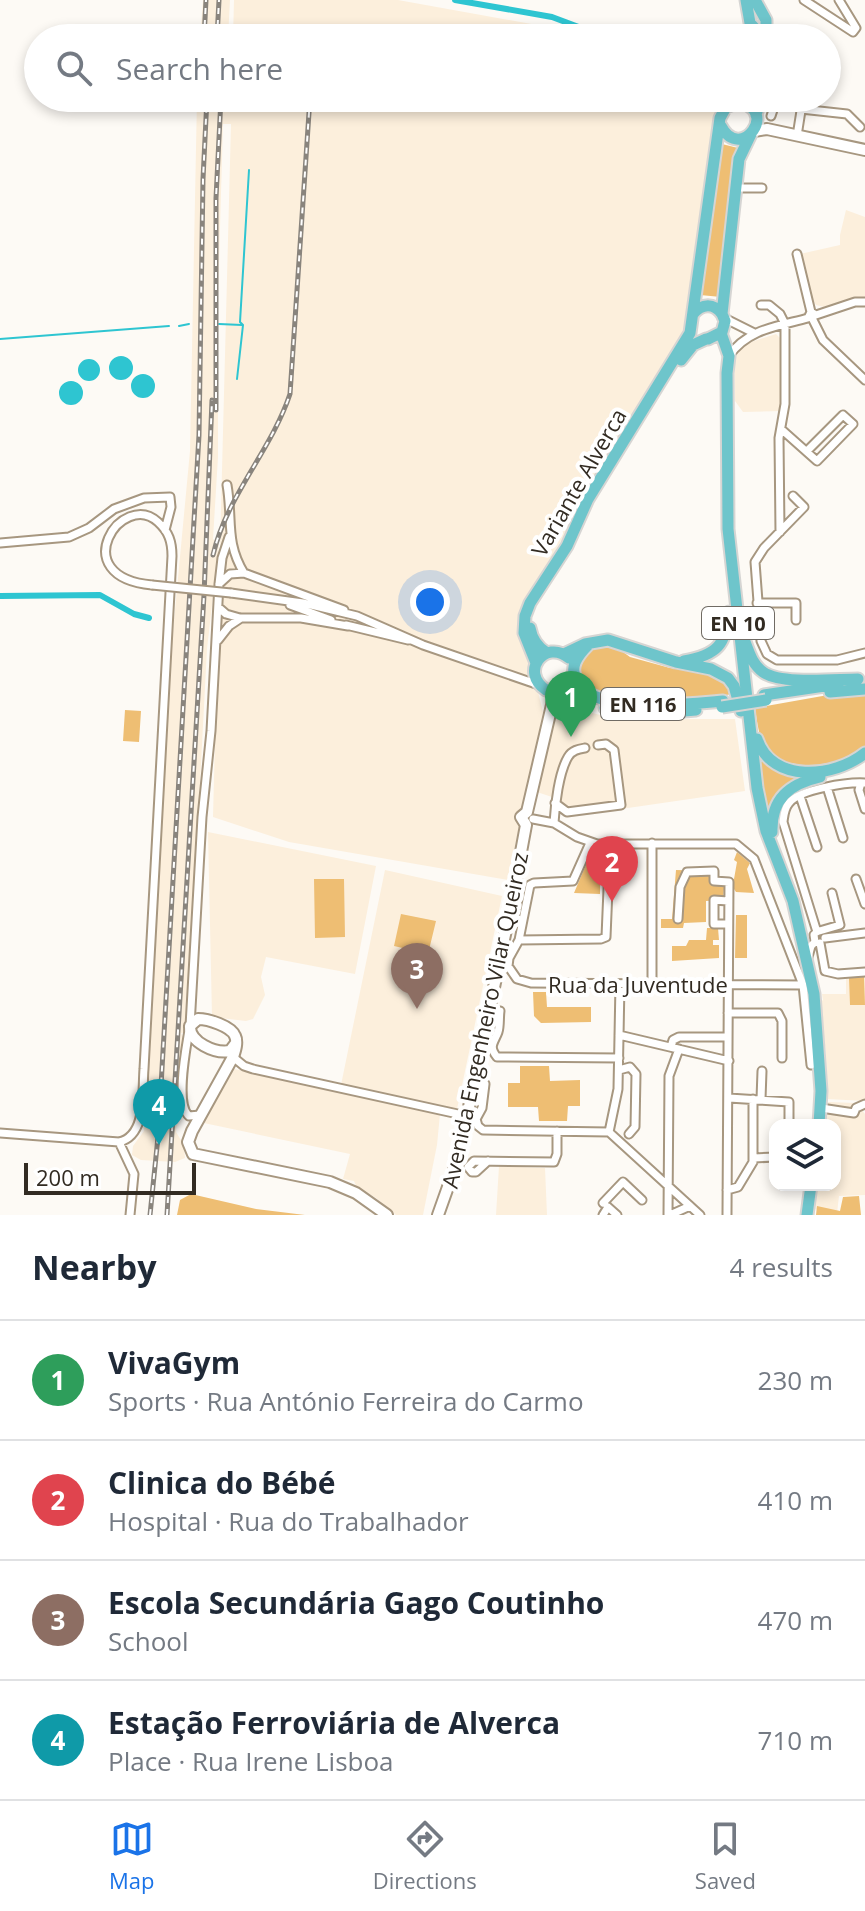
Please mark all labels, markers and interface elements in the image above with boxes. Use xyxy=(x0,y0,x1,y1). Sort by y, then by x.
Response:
search box xyxy=(24,24,841,112)
icon: search xyxy=(52,46,96,90)
text: Search here xyxy=(116,48,283,89)
street label: Variante Alverca xyxy=(523,403,633,561)
your location xyxy=(410,582,450,622)
road number: EN 10 xyxy=(702,607,774,639)
pin: 1 xyxy=(545,671,597,737)
road number: EN 116 xyxy=(601,688,685,720)
pin: 2 xyxy=(586,836,638,902)
street label: Avenida Engenheiro Vilar Queiroz xyxy=(434,849,534,1191)
pin: 3 xyxy=(391,943,443,1009)
street label: Rua da Juventude xyxy=(548,969,728,999)
pin: 4 xyxy=(133,1079,185,1145)
map controls xyxy=(769,1119,841,1191)
button: layers xyxy=(769,1119,841,1191)
scale bar xyxy=(24,1159,196,1195)
text: 200 m xyxy=(36,1162,100,1192)
text: Nearby xyxy=(32,1244,157,1290)
text: 4 results xyxy=(730,1249,833,1285)
text: VivaGym xyxy=(108,1342,240,1383)
text: 1 xyxy=(51,1362,65,1398)
text: 230 m xyxy=(758,1362,833,1398)
text: Sports · Rua António Ferreira do Carmo xyxy=(108,1383,584,1419)
text: Clinica do Bébé xyxy=(108,1462,336,1503)
text: 2 xyxy=(51,1482,65,1518)
text: 410 m xyxy=(758,1482,833,1518)
text: Hospital · Rua do Trabalhador xyxy=(108,1503,469,1539)
text: Escola Secundária Gago Coutinho xyxy=(108,1582,604,1623)
text: 3 xyxy=(51,1602,65,1638)
text: 470 m xyxy=(758,1602,833,1638)
text: School xyxy=(108,1623,189,1659)
text: Estação Ferroviária de Alverca xyxy=(108,1702,560,1743)
text: 4 xyxy=(51,1722,65,1758)
text: 710 m xyxy=(758,1722,833,1758)
text: Place · Rua Irene Lisboa xyxy=(108,1743,394,1779)
tab: Map xyxy=(109,1817,155,1895)
tab: Directions xyxy=(373,1817,477,1895)
tab: Saved xyxy=(695,1817,756,1895)

